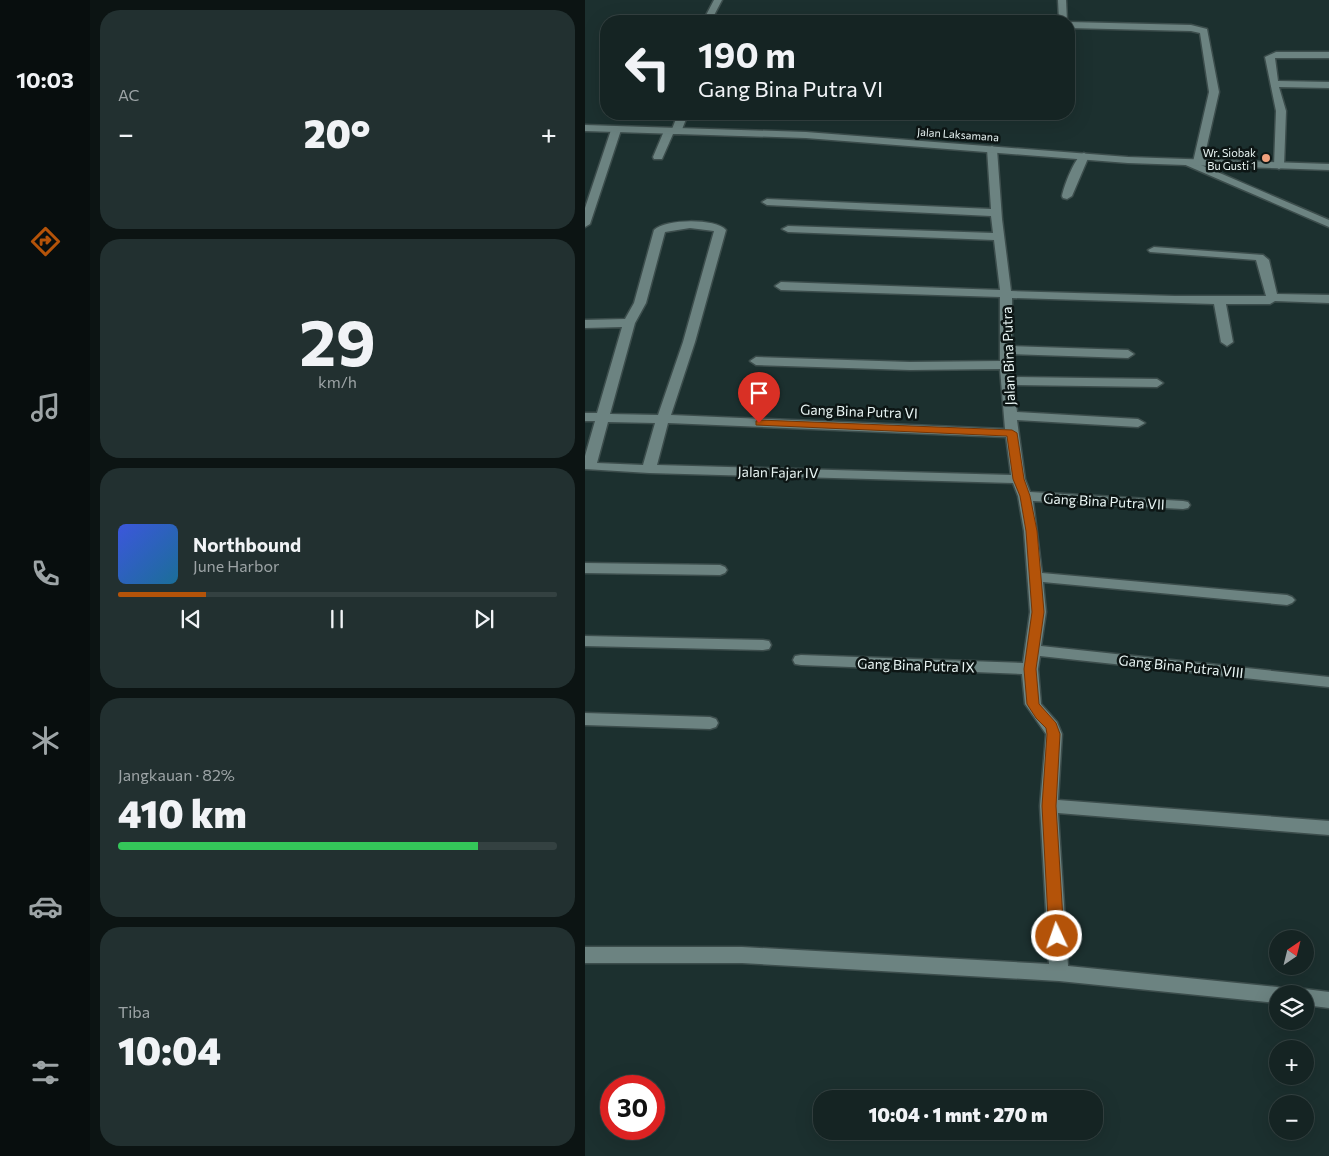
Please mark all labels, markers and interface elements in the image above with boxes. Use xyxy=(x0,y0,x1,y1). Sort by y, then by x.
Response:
text: 190 m xyxy=(698,32,796,75)
icon: left xyxy=(615,35,680,100)
text: 10:03 xyxy=(16,66,74,93)
text: Gang Bina Putra VI xyxy=(698,75,883,102)
text: AC xyxy=(118,85,140,104)
text: 20° xyxy=(304,109,371,156)
text: − xyxy=(118,116,134,150)
text: + xyxy=(541,116,557,150)
street label: Jalan Laksamana xyxy=(917,125,999,144)
place label: Wr. Siobak Bu Gusti 1 xyxy=(1203,146,1256,172)
marker: Wr. Siobak Bu Gusti 1 xyxy=(1260,152,1272,164)
icon: directions xyxy=(28,224,63,259)
text: 29 xyxy=(299,300,376,379)
street label: Jalan Bina Putra xyxy=(998,306,1018,406)
text: km/h xyxy=(318,372,357,391)
pin xyxy=(738,372,780,423)
icon: arrive xyxy=(745,379,773,407)
icon: music xyxy=(28,390,63,425)
street label: Gang Bina Putra VI xyxy=(800,400,918,422)
street label: Jalan Fajar IV xyxy=(737,463,819,481)
street label: Gang Bina Putra VII xyxy=(1043,489,1165,513)
text: Northbound xyxy=(193,533,301,556)
icon: phone xyxy=(28,556,63,591)
text: June Harbor xyxy=(193,556,279,575)
icon: previous xyxy=(177,605,205,633)
icon: pause xyxy=(323,605,351,633)
icon: next xyxy=(470,605,498,633)
street label: Gang Bina Putra VIII xyxy=(1118,651,1244,681)
street label: Gang Bina Putra IX xyxy=(857,654,975,676)
icon: climate xyxy=(28,723,63,758)
text: Jangkauan · 82% xyxy=(118,765,235,784)
text: 410 km xyxy=(118,789,247,836)
icon: car xyxy=(28,889,63,924)
position arrow xyxy=(1030,909,1082,961)
north arrow xyxy=(1269,930,1314,975)
map controls xyxy=(1269,930,1314,1140)
button: layers xyxy=(1269,985,1314,1030)
text: Tiba xyxy=(118,1002,150,1021)
text: 10:04 xyxy=(118,1026,221,1073)
button: + xyxy=(1269,1040,1314,1085)
icon: filters xyxy=(28,1055,63,1090)
speed limit sign: 30 xyxy=(600,1075,665,1140)
button: − xyxy=(1269,1095,1314,1140)
text: 10:04 · 1 mnt · 270 m xyxy=(868,1103,1048,1126)

